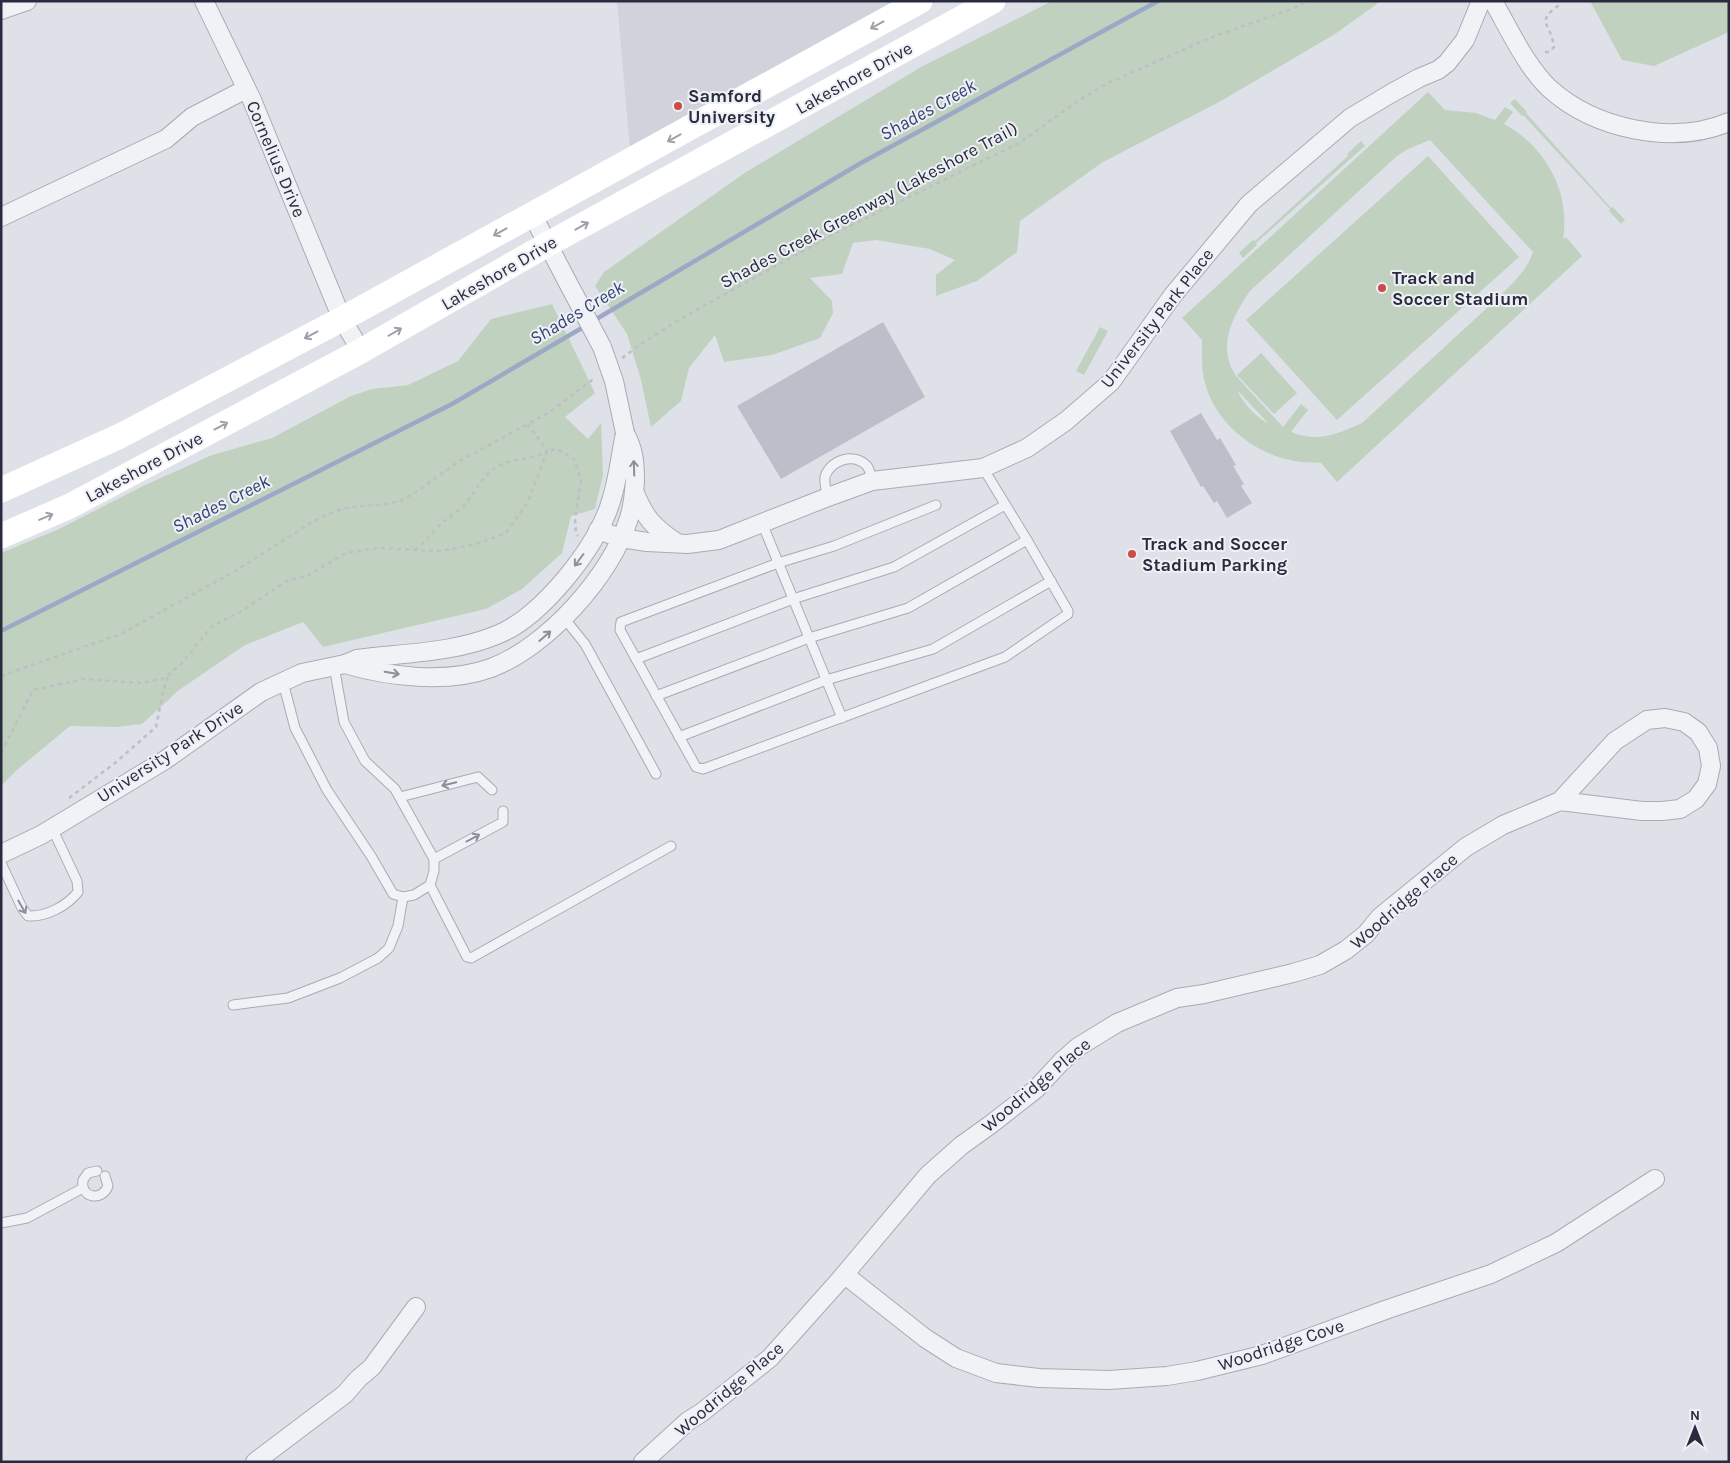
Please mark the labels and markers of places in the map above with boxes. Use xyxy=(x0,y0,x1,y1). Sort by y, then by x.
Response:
place label: Samford University xyxy=(688,85,775,128)
marker: Samford University xyxy=(672,100,684,112)
place label: Track and Soccer Stadium xyxy=(1392,267,1528,310)
marker: Track and Soccer Stadium xyxy=(1376,282,1388,294)
place label: Track and Soccer Stadium Parking xyxy=(1142,533,1288,576)
marker: Track and Soccer Stadium Parking xyxy=(1126,548,1138,560)

